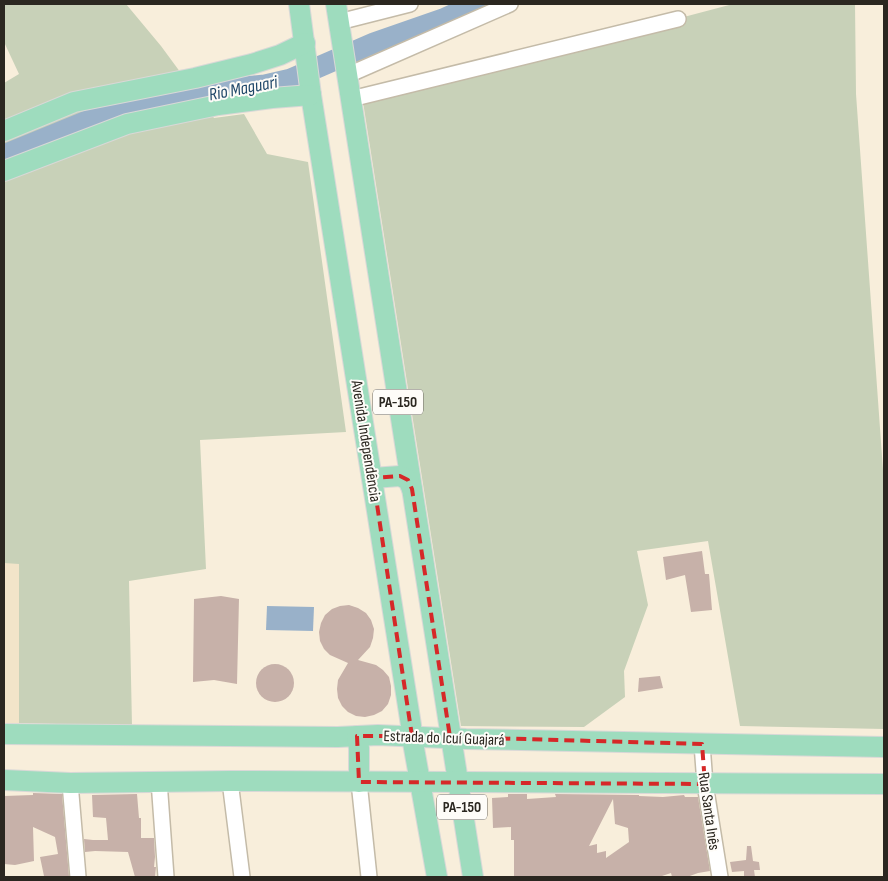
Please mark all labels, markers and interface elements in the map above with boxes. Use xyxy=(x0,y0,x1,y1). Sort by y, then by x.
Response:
water label: Rio Maguari xyxy=(207,71,280,105)
street label: Avenida Independência xyxy=(346,378,385,503)
road number: PA-150 xyxy=(373,390,423,414)
street label: Estrada do Icuí Guajará xyxy=(383,727,505,750)
street label: Rua Santa Inês xyxy=(694,771,723,852)
road number: PA-150 xyxy=(437,794,487,820)

